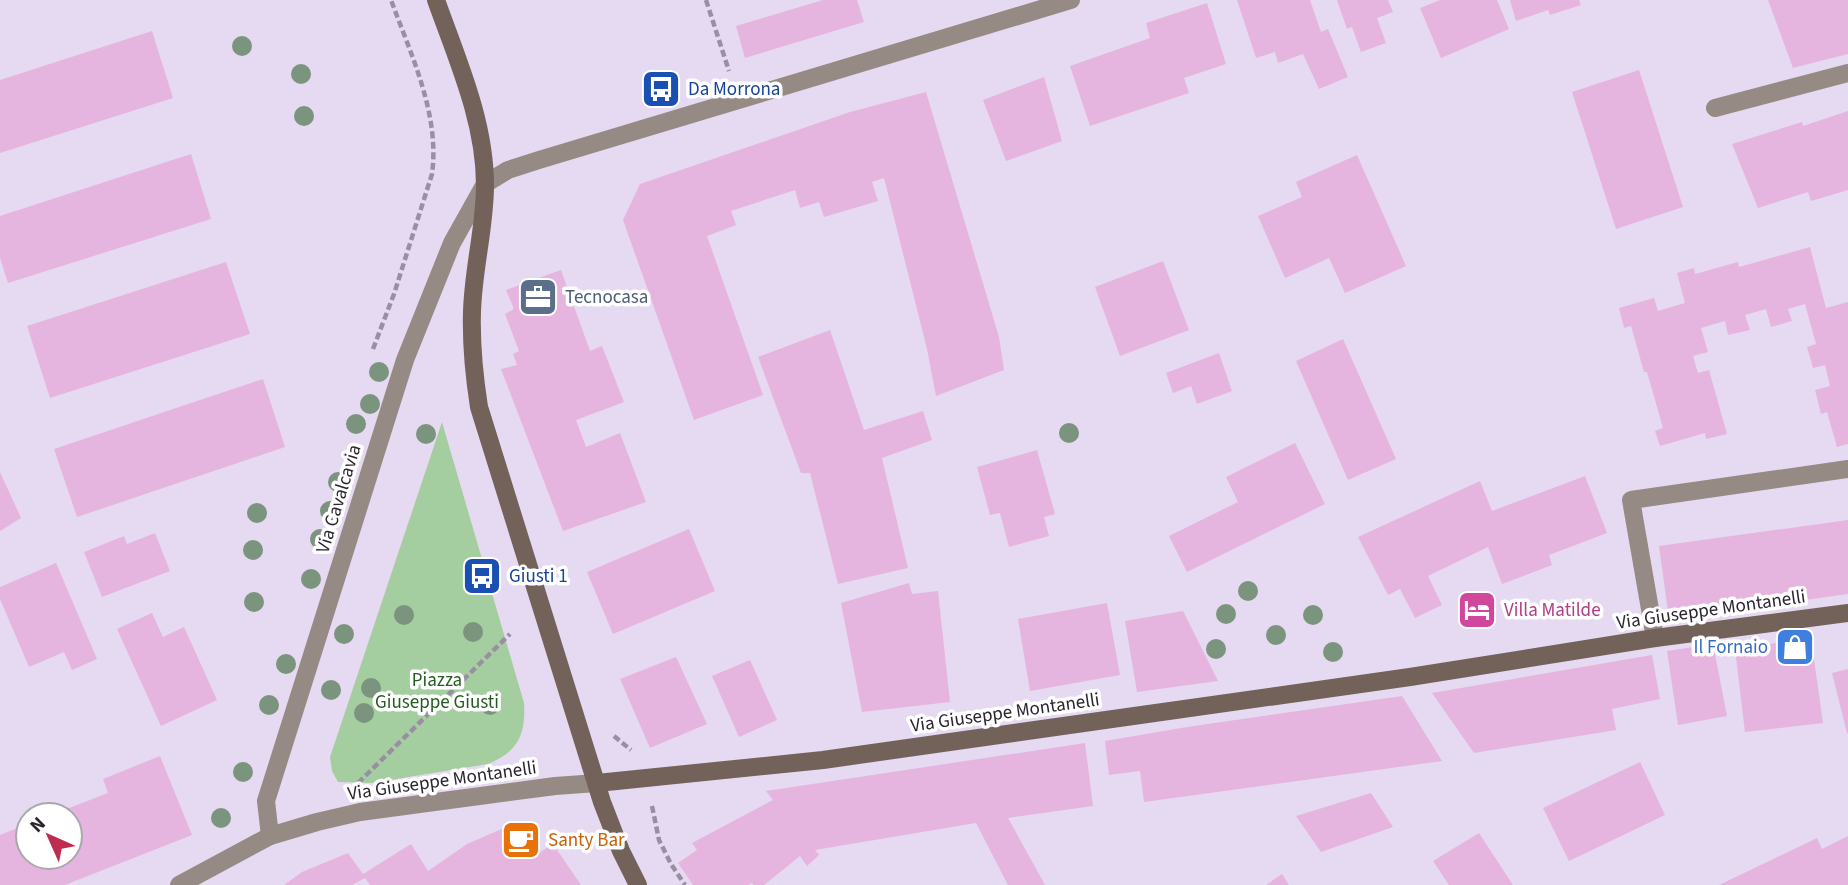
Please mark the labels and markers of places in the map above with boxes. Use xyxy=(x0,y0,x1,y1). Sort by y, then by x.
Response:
bus stop icon: Da Morrona xyxy=(640,68,682,110)
place label: Da Morrona xyxy=(688,76,780,103)
office icon: Tecnocasa xyxy=(517,276,559,318)
place label: Tecnocasa xyxy=(565,284,648,311)
bus stop icon: Giusti 1 xyxy=(461,555,503,597)
place label: Giusti 1 xyxy=(509,563,568,590)
hotel icon: Villa Matilde xyxy=(1456,589,1498,631)
place label: Villa Matilde xyxy=(1504,597,1601,624)
shop icon: Il Fornaio xyxy=(1774,626,1816,668)
place label: Il Fornaio xyxy=(1693,634,1768,661)
cafe icon: Santy Bar xyxy=(500,819,542,861)
place label: Santy Bar xyxy=(548,827,625,854)

